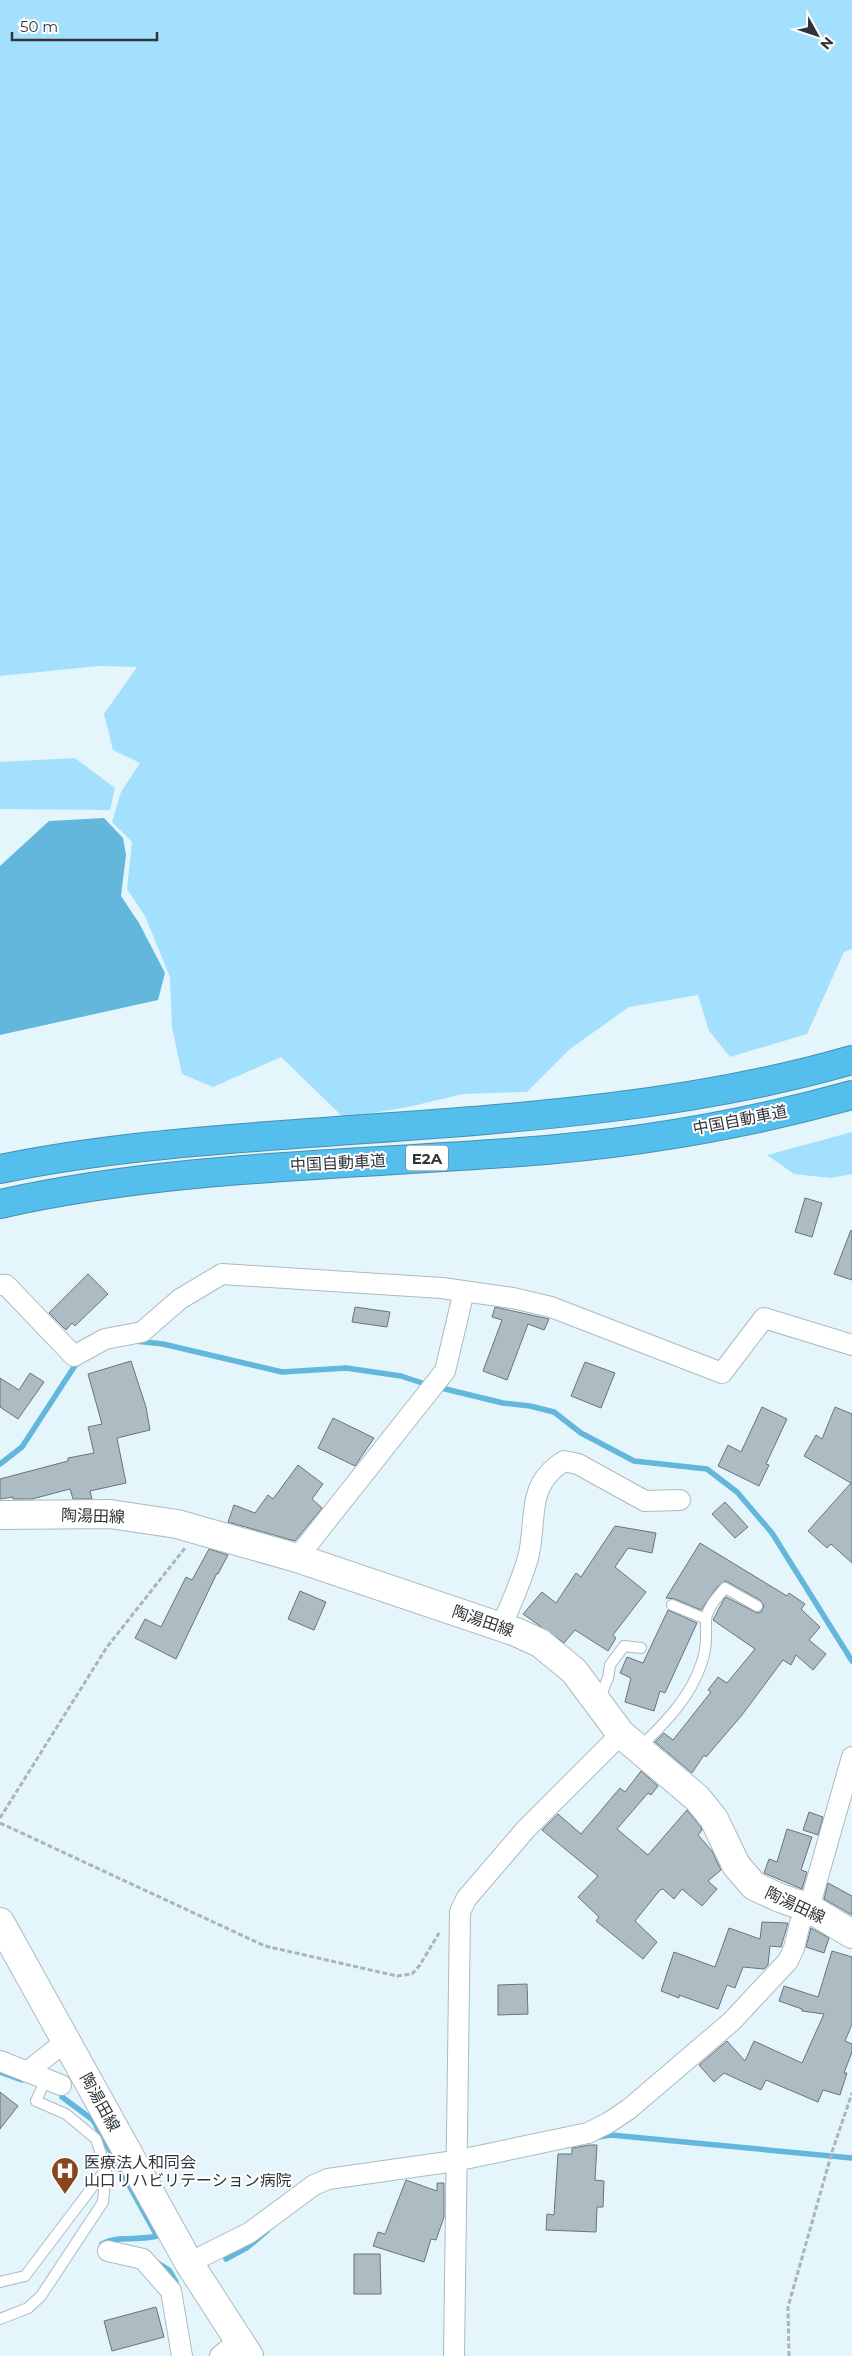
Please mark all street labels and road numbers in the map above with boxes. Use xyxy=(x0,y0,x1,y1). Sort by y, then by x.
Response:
street label: 中国自動車道 xyxy=(691,1102,789,1138)
road number: E2A xyxy=(406,1146,448,1170)
street label: 中国自動車道 xyxy=(290,1151,386,1175)
street label: 陶湯田線 xyxy=(61,1505,125,1527)
street label: 陶湯田線 xyxy=(450,1602,516,1640)
street label: 陶湯田線 xyxy=(762,1883,828,1927)
street label: 陶湯田線 xyxy=(76,2069,124,2135)

